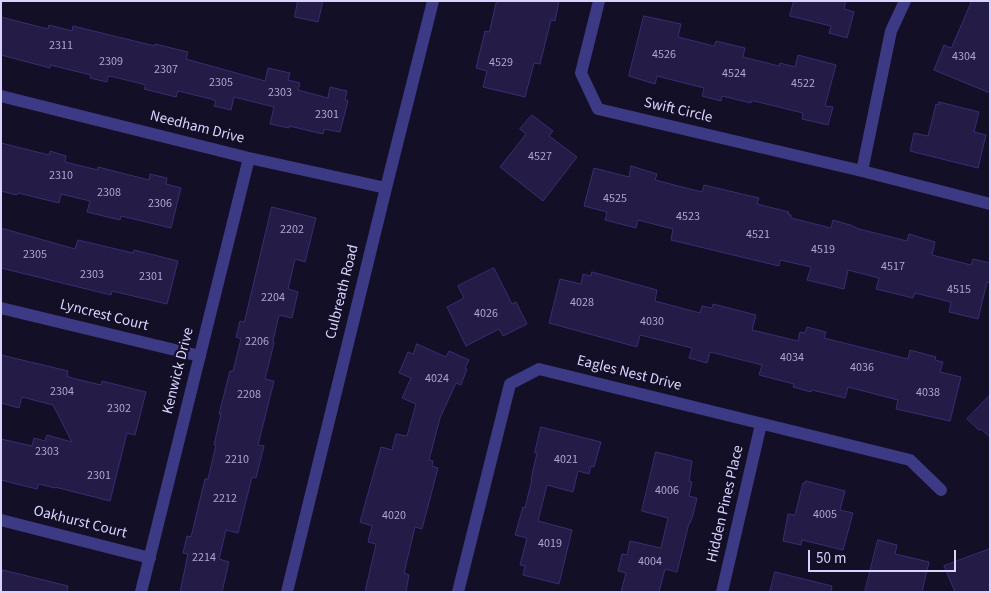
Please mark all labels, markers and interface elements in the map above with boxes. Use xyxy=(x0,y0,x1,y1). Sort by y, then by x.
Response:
house number: 2311 xyxy=(49,39,73,53)
house number: 4526 xyxy=(652,48,676,62)
house number: 4304 xyxy=(952,50,976,64)
house number: 2309 xyxy=(99,55,123,69)
house number: 4529 xyxy=(489,56,513,70)
house number: 2307 xyxy=(154,63,178,77)
house number: 4524 xyxy=(722,67,746,81)
house number: 2305 xyxy=(209,76,233,90)
house number: 4522 xyxy=(791,77,815,91)
house number: 2303 xyxy=(268,86,292,100)
street label: Swift Circle xyxy=(642,94,714,128)
street label: Needham Drive xyxy=(148,108,246,148)
house number: 2301 xyxy=(315,108,339,122)
house number: 4527 xyxy=(528,150,552,164)
house number: 2310 xyxy=(49,169,73,183)
house number: 2308 xyxy=(97,186,121,200)
house number: 4525 xyxy=(603,192,627,206)
house number: 2306 xyxy=(148,197,172,211)
house number: 4523 xyxy=(676,210,700,224)
house number: 2202 xyxy=(280,223,304,237)
house number: 4521 xyxy=(746,228,770,242)
street label: Culbreath Road xyxy=(323,243,363,341)
house number: 4519 xyxy=(811,243,835,257)
house number: 2305 xyxy=(23,248,47,262)
house number: 4517 xyxy=(881,260,905,274)
house number: 2303 xyxy=(80,268,104,282)
house number: 2301 xyxy=(139,270,163,284)
house number: 4515 xyxy=(947,283,971,297)
house number: 2204 xyxy=(261,291,285,305)
street label: Lyncrest Court xyxy=(58,296,150,336)
house number: 4028 xyxy=(570,296,594,310)
house number: 4026 xyxy=(474,307,498,321)
house number: 4030 xyxy=(640,315,664,329)
street label: Kenwick Drive xyxy=(160,326,198,416)
house number: 2206 xyxy=(245,335,269,349)
house number: 4034 xyxy=(780,351,804,365)
street label: Eagles Nest Drive xyxy=(575,352,683,396)
house number: 4036 xyxy=(850,361,874,375)
house number: 4024 xyxy=(425,372,449,386)
house number: 2304 xyxy=(50,385,74,399)
house number: 4038 xyxy=(916,386,940,400)
house number: 2208 xyxy=(237,388,261,402)
house number: 2302 xyxy=(107,402,131,416)
street label: Hidden Pines Place xyxy=(704,444,748,564)
house number: 2303 xyxy=(35,445,59,459)
house number: 2210 xyxy=(225,453,249,467)
house number: 4021 xyxy=(554,453,578,467)
house number: 2301 xyxy=(87,469,111,483)
house number: 4006 xyxy=(655,484,679,498)
house number: 2212 xyxy=(213,492,237,506)
street label: Oakhurst Court xyxy=(31,503,129,543)
house number: 4005 xyxy=(813,508,837,522)
house number: 4020 xyxy=(382,509,406,523)
house number: 4019 xyxy=(538,537,562,551)
scale bar xyxy=(811,540,958,572)
text: 50 m xyxy=(816,548,846,569)
house number: 2214 xyxy=(192,551,216,565)
house number: 4004 xyxy=(638,555,662,569)

